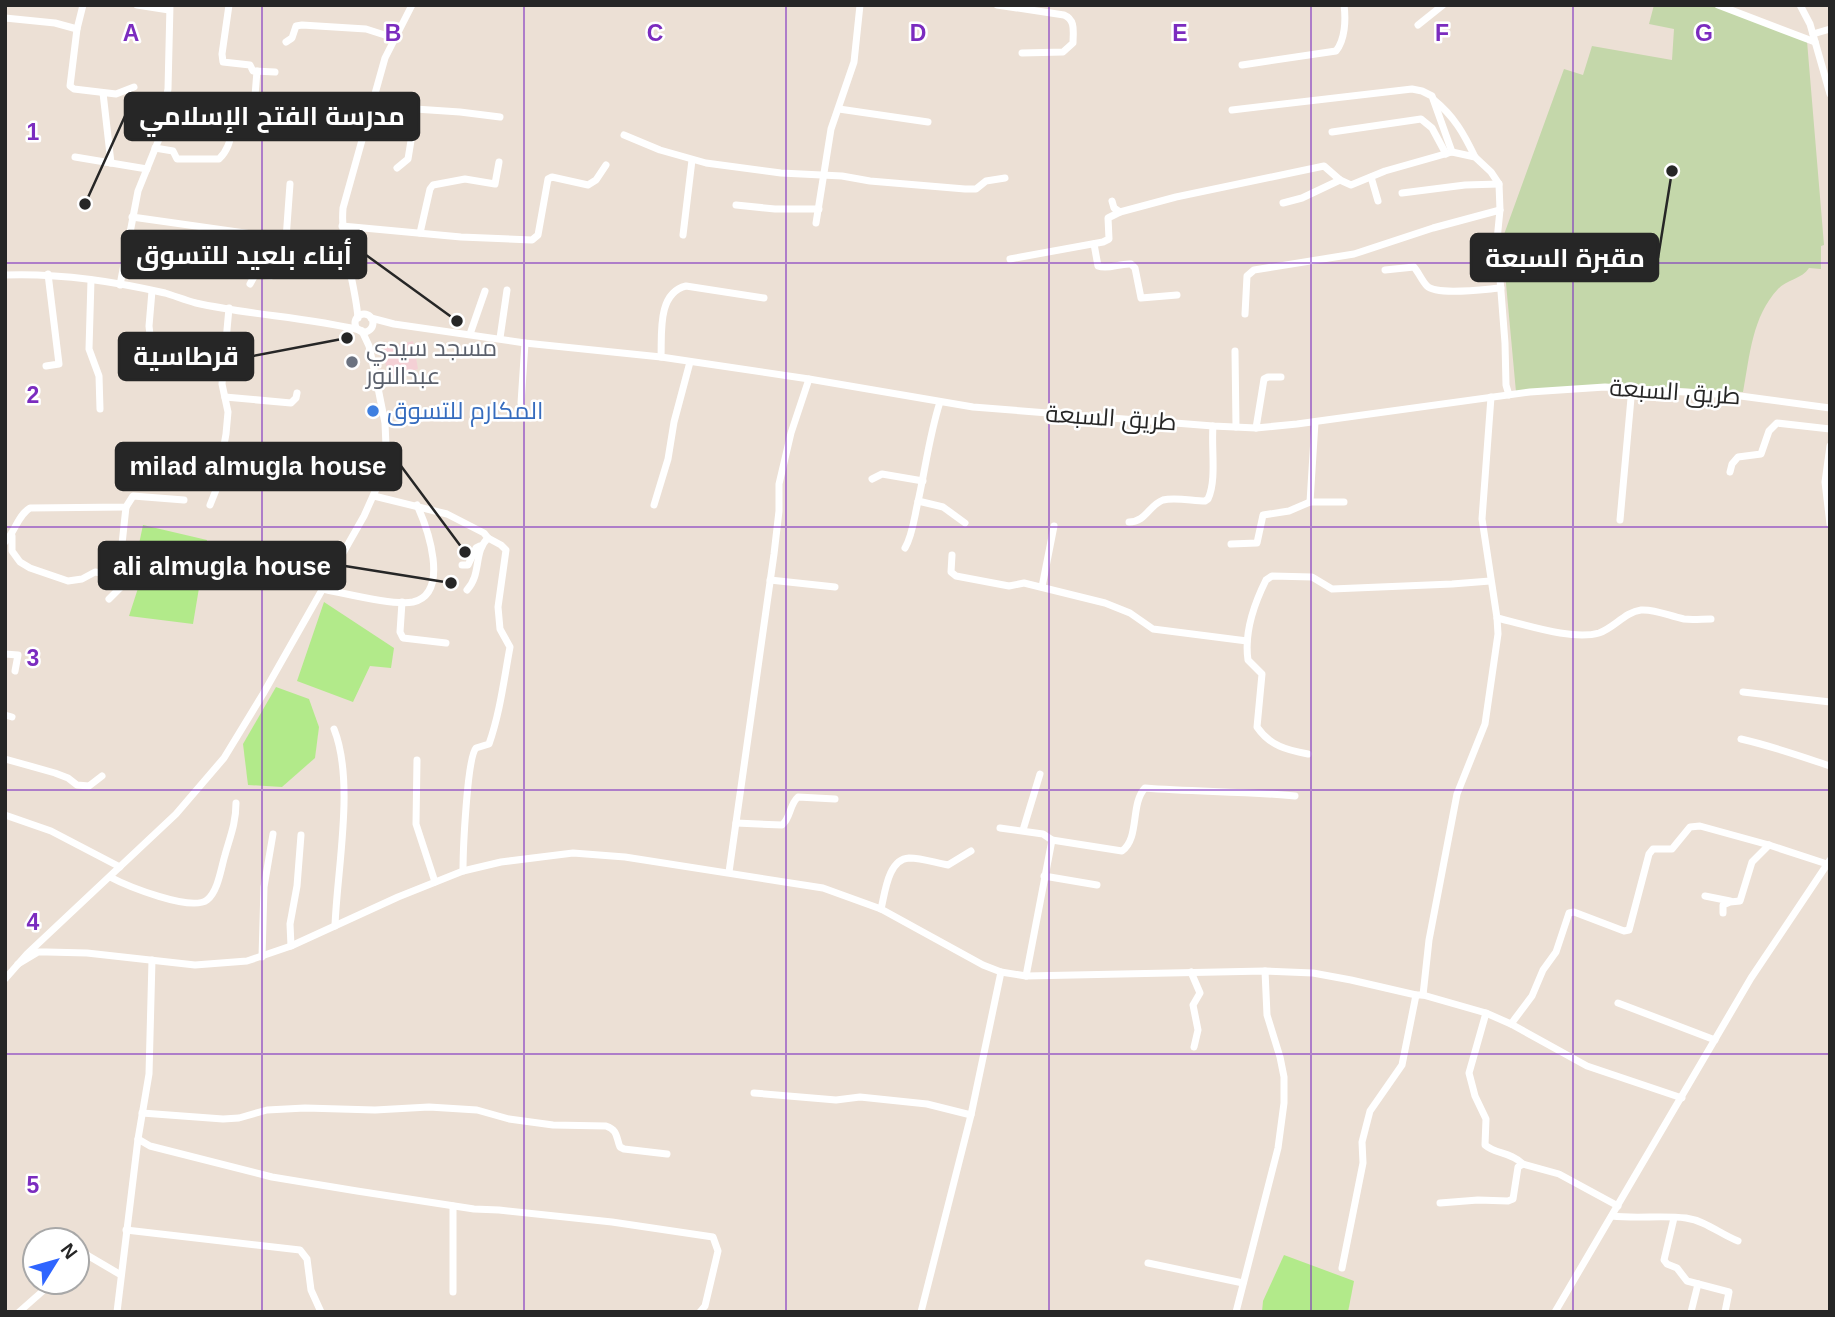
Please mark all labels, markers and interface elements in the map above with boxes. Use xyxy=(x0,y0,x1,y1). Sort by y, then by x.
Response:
text: A xyxy=(123,20,139,46)
text: B xyxy=(385,20,401,46)
text: C xyxy=(647,20,663,46)
text: D xyxy=(910,20,926,46)
text: E xyxy=(1172,20,1188,46)
text: F xyxy=(1435,20,1449,46)
text: G xyxy=(1695,20,1713,46)
callout: مدرسة الفتح الإسلامي xyxy=(125,93,419,140)
text: مدرسة الفتح الإسلامي xyxy=(139,101,405,137)
text: 1 xyxy=(27,119,40,145)
callout: أبناء بلعيد للتسوق xyxy=(122,231,366,278)
callout: مقبرة السبعة xyxy=(1471,234,1658,281)
text: أبناء بلعيد للتسوق xyxy=(136,238,352,271)
text: مقبرة السبعة xyxy=(1485,243,1645,273)
callout: قرطاسية xyxy=(119,333,253,380)
place label: مسجد سيدي عبدالنور xyxy=(364,334,497,389)
text: قرطاسية xyxy=(133,341,239,371)
marker: مسجد سيدي عبدالنور xyxy=(344,354,360,370)
street label: طريق السبعة xyxy=(1608,373,1742,412)
text: 2 xyxy=(27,382,39,408)
place label: المكارم للتسوق xyxy=(387,397,543,427)
street label: طريق السبعة xyxy=(1044,399,1178,438)
marker: المكارم للتسوق xyxy=(365,403,381,419)
callout: milad almugla house xyxy=(116,443,401,490)
text: milad almugla house xyxy=(129,451,387,481)
callout: ali almugla house xyxy=(99,542,345,589)
text: ali almugla house xyxy=(113,551,331,581)
text: 3 xyxy=(27,645,39,671)
text: 4 xyxy=(27,909,40,935)
text: 5 xyxy=(27,1172,40,1198)
north arrow xyxy=(21,1226,91,1296)
text: N xyxy=(57,1239,82,1263)

